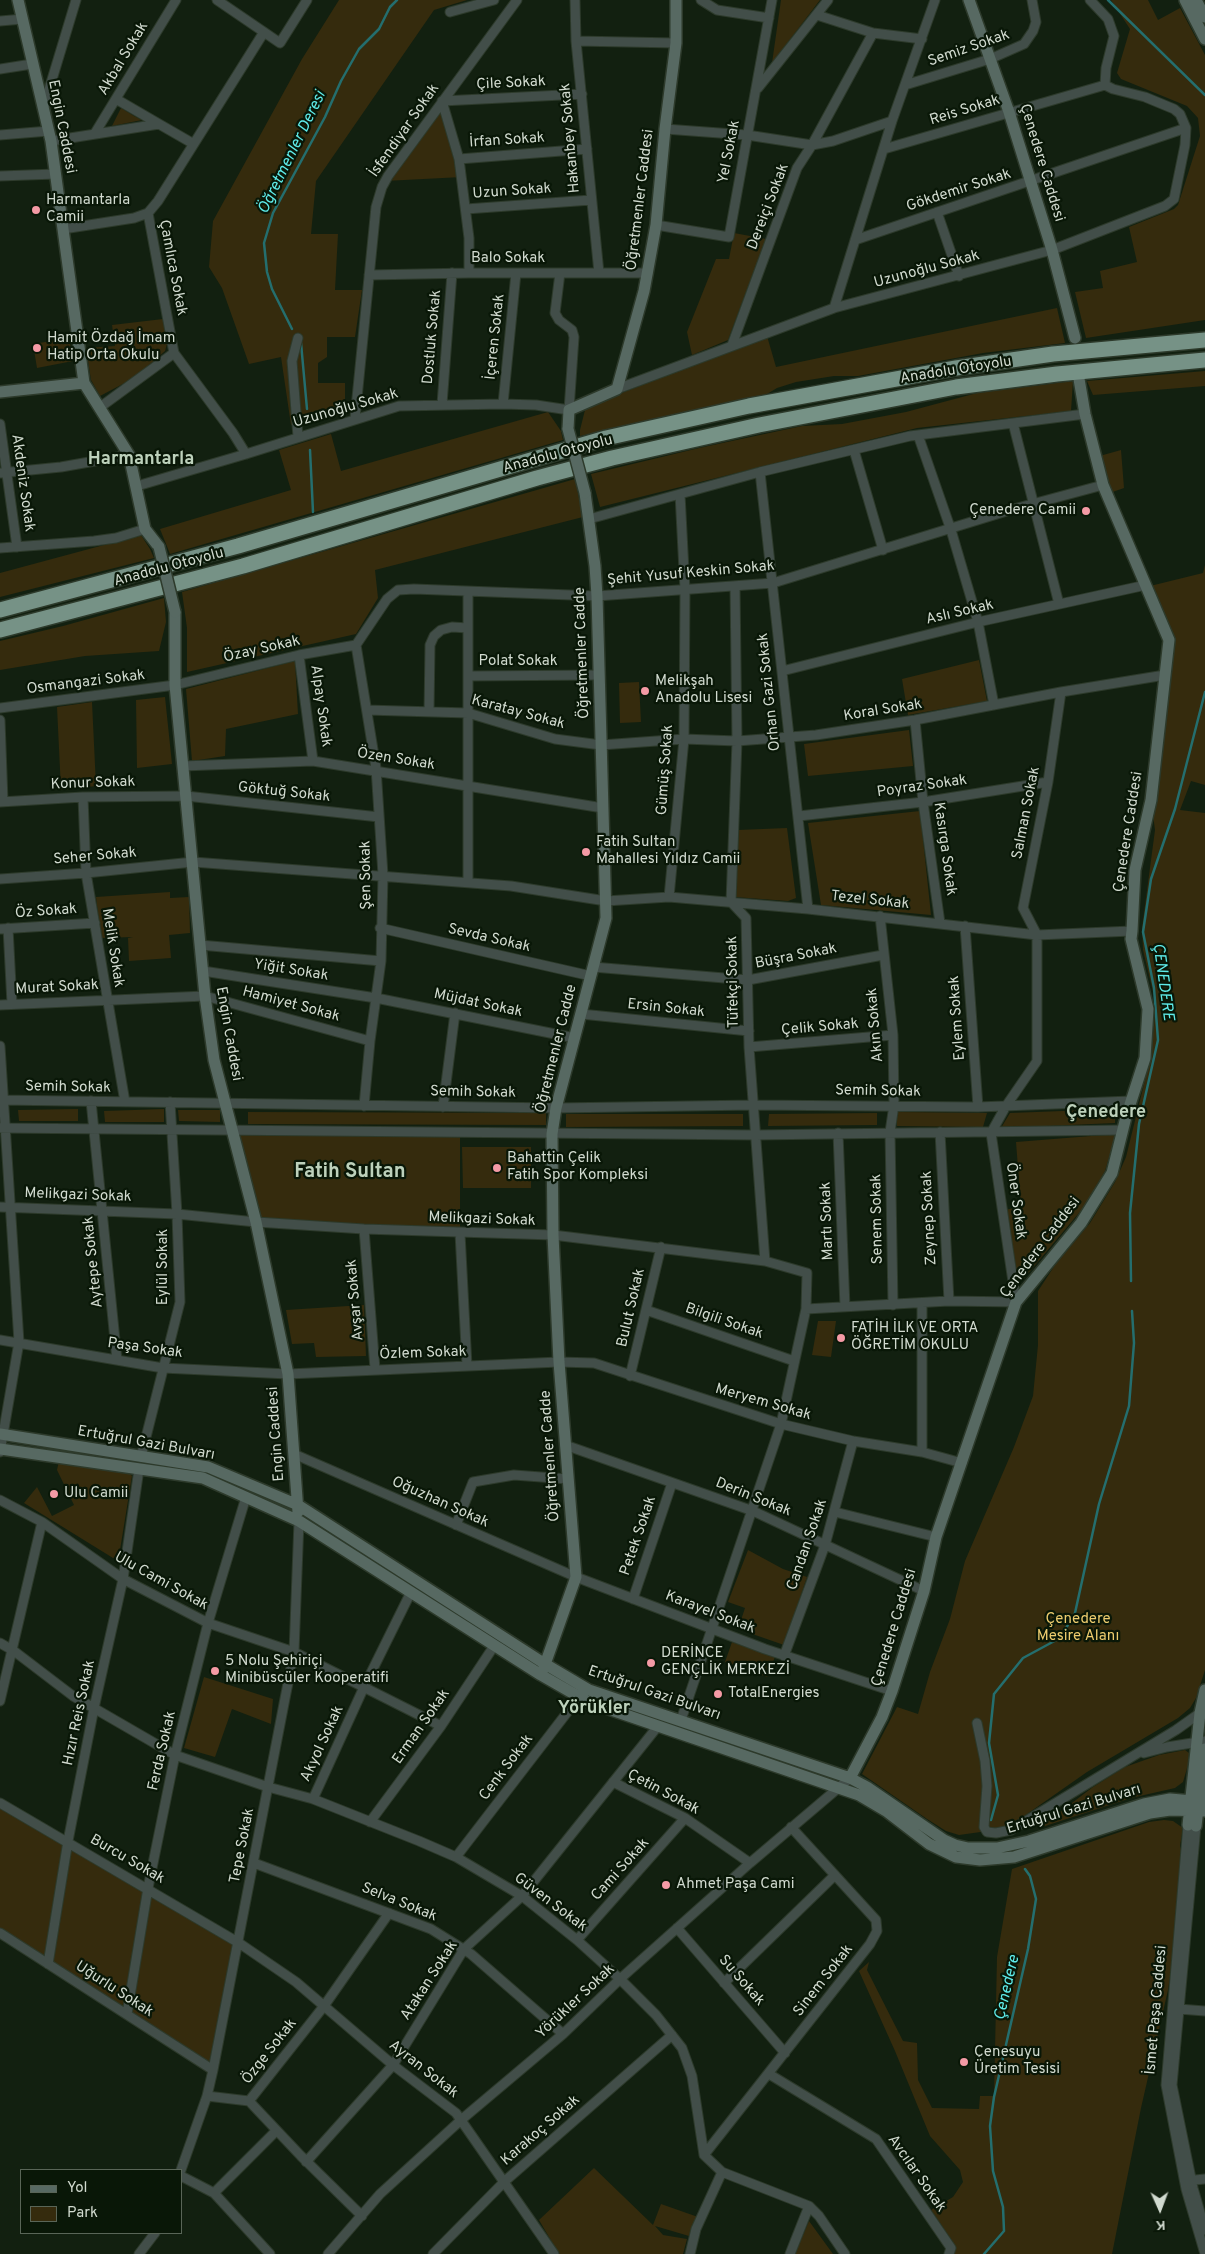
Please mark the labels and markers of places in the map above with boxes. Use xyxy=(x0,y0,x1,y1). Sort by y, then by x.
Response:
place label: Harmantarla Camii xyxy=(46,192,130,227)
marker: Harmantarla Camii xyxy=(30,204,42,216)
place label: Hamit Özdağ İmam Hatip Orta Okulu xyxy=(47,330,175,365)
marker: Hamit Özdağ İmam Hatip Orta Okulu xyxy=(31,342,43,354)
place label: Çenedere Camii xyxy=(969,502,1076,520)
marker: Çenedere Camii xyxy=(1080,505,1092,517)
place label: Melikşah Anadolu Lisesi xyxy=(655,673,752,708)
marker: Melikşah Anadolu Lisesi xyxy=(639,685,651,697)
place label: Fatih Sultan Mahallesi Yıldız Camii xyxy=(596,834,740,869)
marker: Fatih Sultan Mahallesi Yıldız Camii xyxy=(580,846,592,858)
place label: Bahattin Çelik Fatih Spor Kompleksi xyxy=(507,1150,648,1185)
marker: Bahattin Çelik Fatih Spor Kompleksi xyxy=(491,1162,503,1174)
place label: FATİH İLK VE ORTA ÖĞRETİM OKULU xyxy=(851,1320,979,1355)
marker: FATİH İLK VE ORTA ÖĞRETİM OKULU xyxy=(835,1332,847,1344)
place label: Ulu Camii xyxy=(64,1485,128,1503)
marker: Ulu Camii xyxy=(48,1488,60,1500)
place label: DERİNCE GENÇLİK MERKEZİ xyxy=(661,1645,790,1680)
place label: 5 Nolu Şehiriçi Minibüscüler Kooperatifi xyxy=(225,1653,389,1688)
marker: DERİNCE GENÇLİK MERKEZİ xyxy=(645,1657,657,1669)
marker: 5 Nolu Şehiriçi Minibüscüler Kooperatifi xyxy=(209,1665,221,1677)
place label: TotalEnergies xyxy=(728,1685,819,1703)
marker: TotalEnergies xyxy=(712,1688,724,1700)
place label: Ahmet Paşa Cami xyxy=(676,1876,795,1894)
marker: Ahmet Paşa Cami xyxy=(660,1879,672,1891)
place label: Çenesuyu Üretim Tesisi xyxy=(974,2044,1060,2079)
marker: Çenesuyu Üretim Tesisi xyxy=(958,2056,970,2068)

